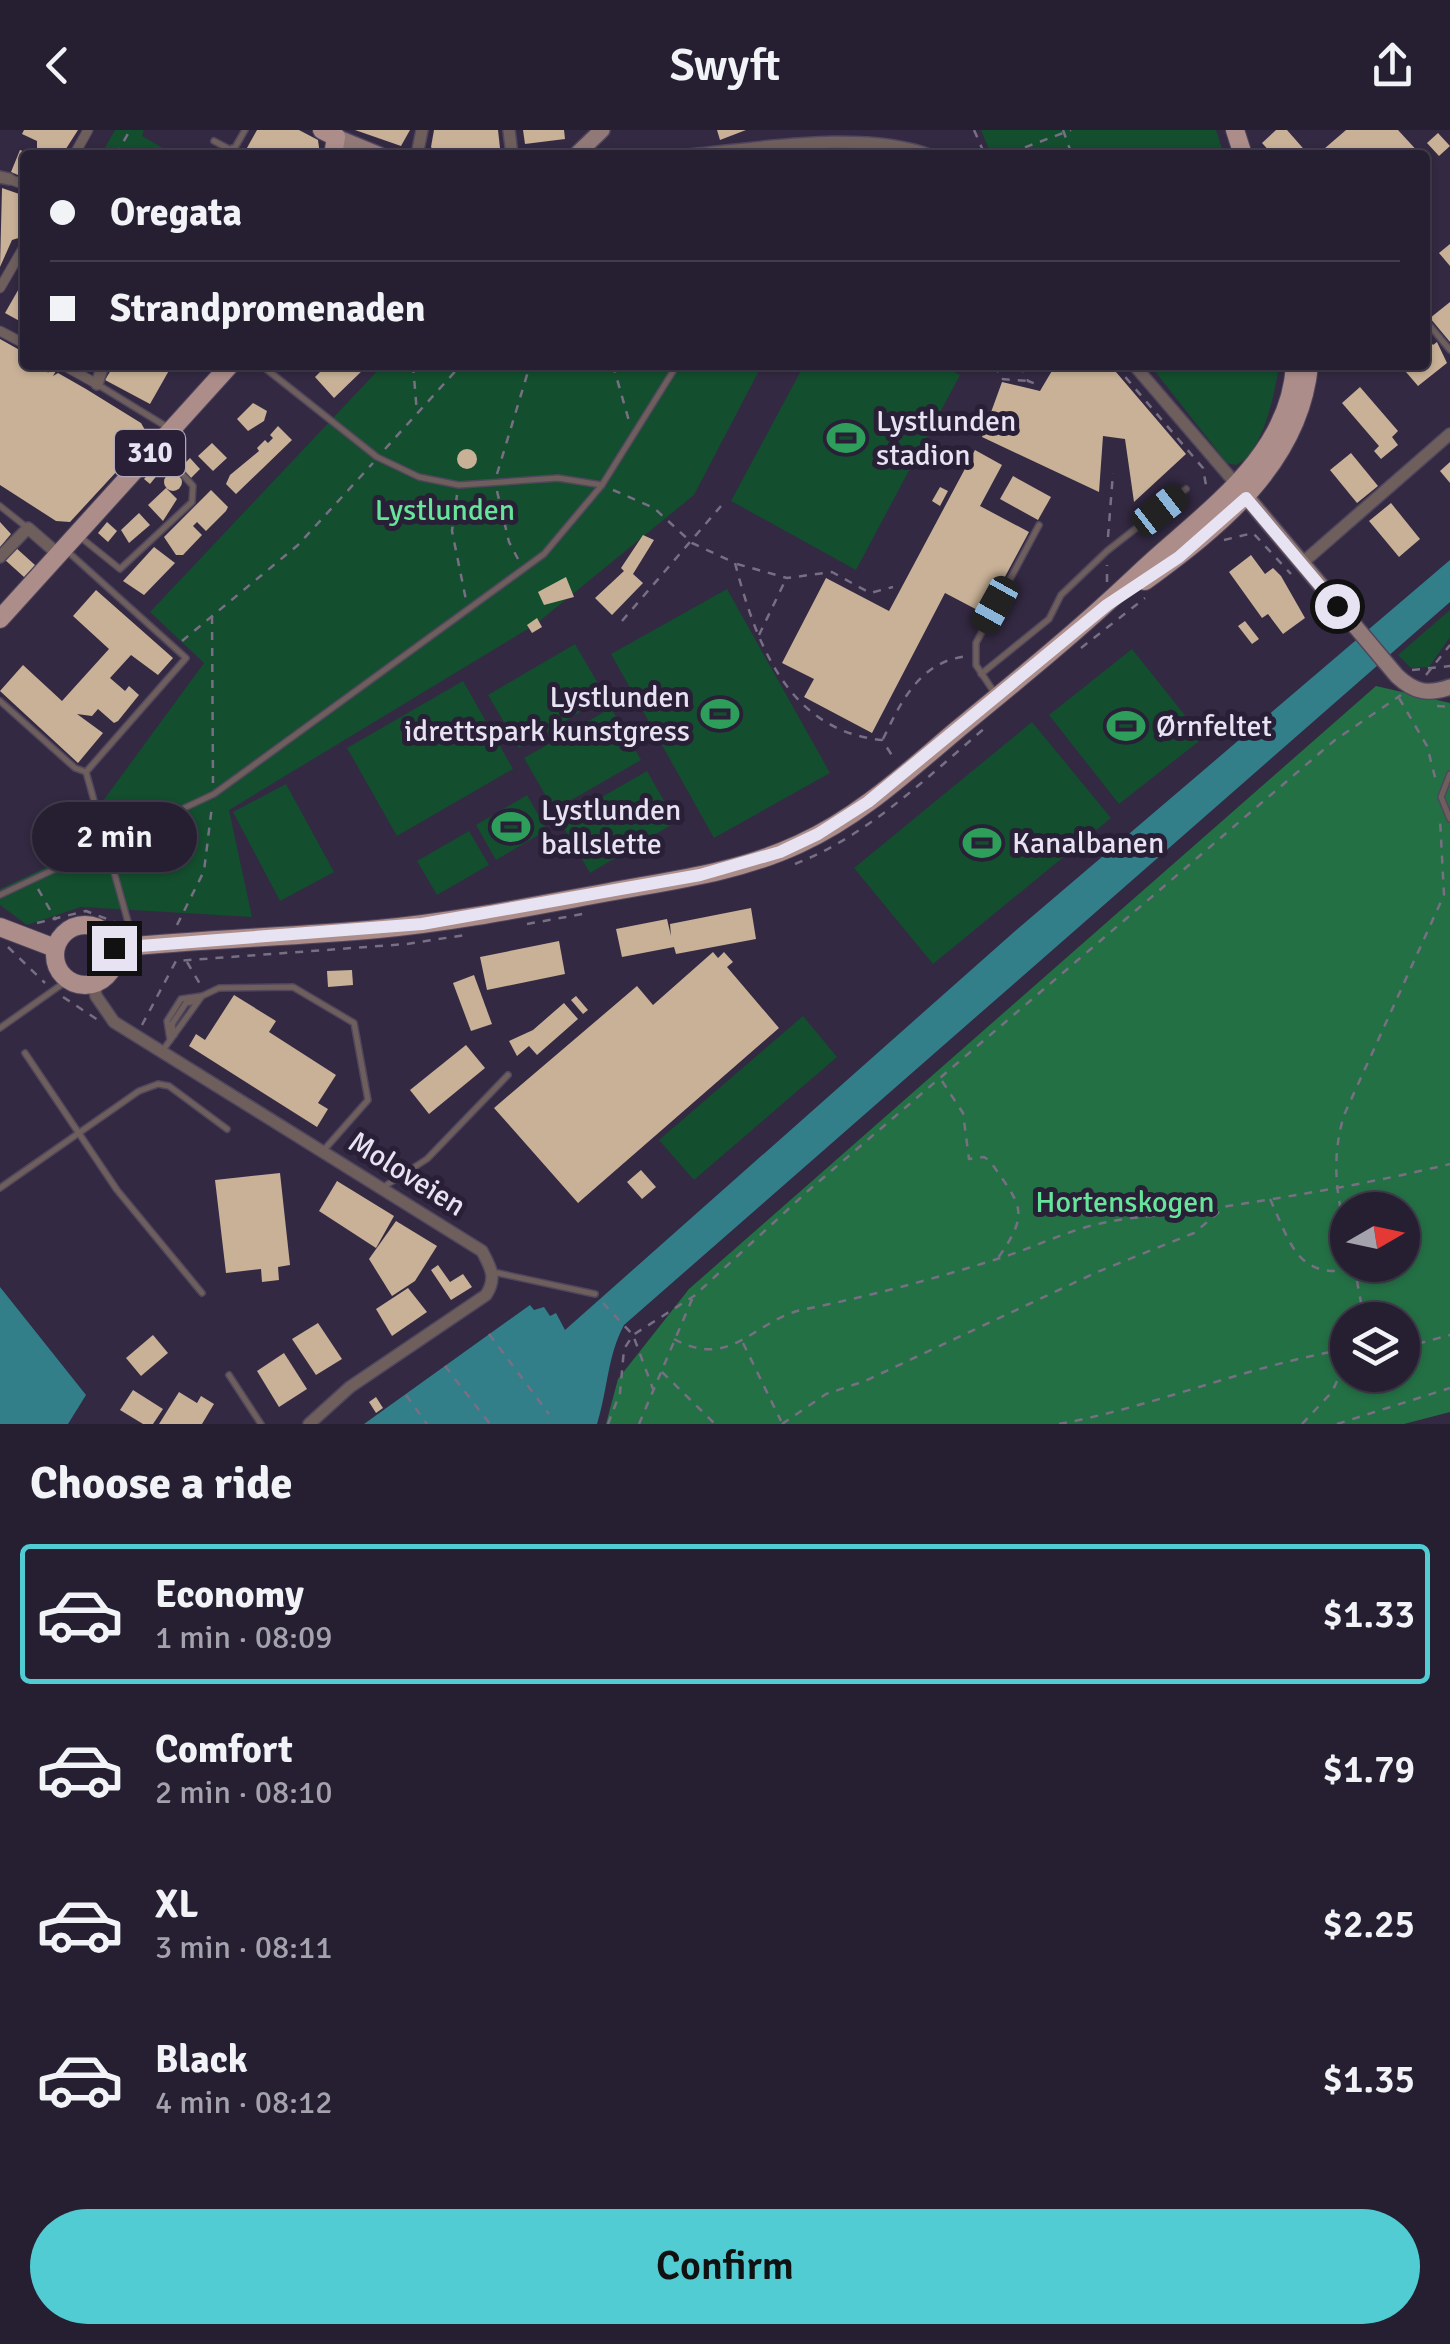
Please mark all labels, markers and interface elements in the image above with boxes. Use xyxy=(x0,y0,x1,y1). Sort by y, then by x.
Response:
icon: back xyxy=(30,38,85,93)
text: Swyft xyxy=(670,38,780,93)
icon: share xyxy=(1365,38,1420,93)
text: Oregata xyxy=(110,189,242,236)
text: Strandpromenaden xyxy=(110,285,426,332)
place label: Lystlunden stadion xyxy=(876,403,1016,474)
sports icon: Lystlunden stadion xyxy=(825,417,867,459)
road number: 310 xyxy=(115,430,185,476)
car xyxy=(1127,480,1193,540)
park label: Lystlunden xyxy=(375,492,515,529)
car xyxy=(967,571,1023,639)
route start xyxy=(1315,584,1360,629)
place label: Lystlunden idrettspark kunstgress xyxy=(404,679,690,750)
sports icon: Lystlunden idrettspark kunstgress xyxy=(699,693,741,735)
sports icon: Ørnfeltet xyxy=(1105,705,1147,747)
place label: Ørnfeltet xyxy=(1156,708,1272,745)
place label: Lystlunden ballslette xyxy=(541,792,681,863)
callout: 2 min xyxy=(32,803,196,873)
sports icon: Lystlunden ballslette xyxy=(490,806,532,848)
text: 2 min xyxy=(76,817,153,856)
sports icon: Kanalbanen xyxy=(961,822,1003,864)
place label: Kanalbanen xyxy=(1012,825,1164,862)
route end xyxy=(92,926,137,971)
street label: Moloveien xyxy=(341,1123,473,1225)
park label: Hortenskogen xyxy=(1035,1184,1215,1221)
north arrow xyxy=(1330,1192,1420,1282)
map controls xyxy=(1330,1192,1420,1392)
button: layers xyxy=(1330,1302,1420,1392)
text: Choose a ride xyxy=(30,1456,293,1511)
icon: car xyxy=(35,1569,125,1659)
text: Economy xyxy=(155,1571,304,1618)
text: $1.33 xyxy=(1322,1591,1415,1638)
text: 1 min · 08:09 xyxy=(155,1618,333,1657)
icon: car xyxy=(35,1724,125,1814)
text: Comfort xyxy=(155,1726,293,1773)
text: $1.79 xyxy=(1322,1746,1415,1793)
text: 2 min · 08:10 xyxy=(155,1773,333,1812)
icon: car xyxy=(35,1879,125,1969)
text: XL xyxy=(155,1881,198,1928)
text: $2.25 xyxy=(1322,1901,1415,1948)
text: 3 min · 08:11 xyxy=(155,1928,333,1967)
icon: car xyxy=(35,2034,125,2124)
text: Black xyxy=(155,2036,248,2083)
text: $1.35 xyxy=(1322,2056,1415,2103)
text: 4 min · 08:12 xyxy=(155,2083,333,2122)
button: Confirm xyxy=(30,2209,1420,2324)

